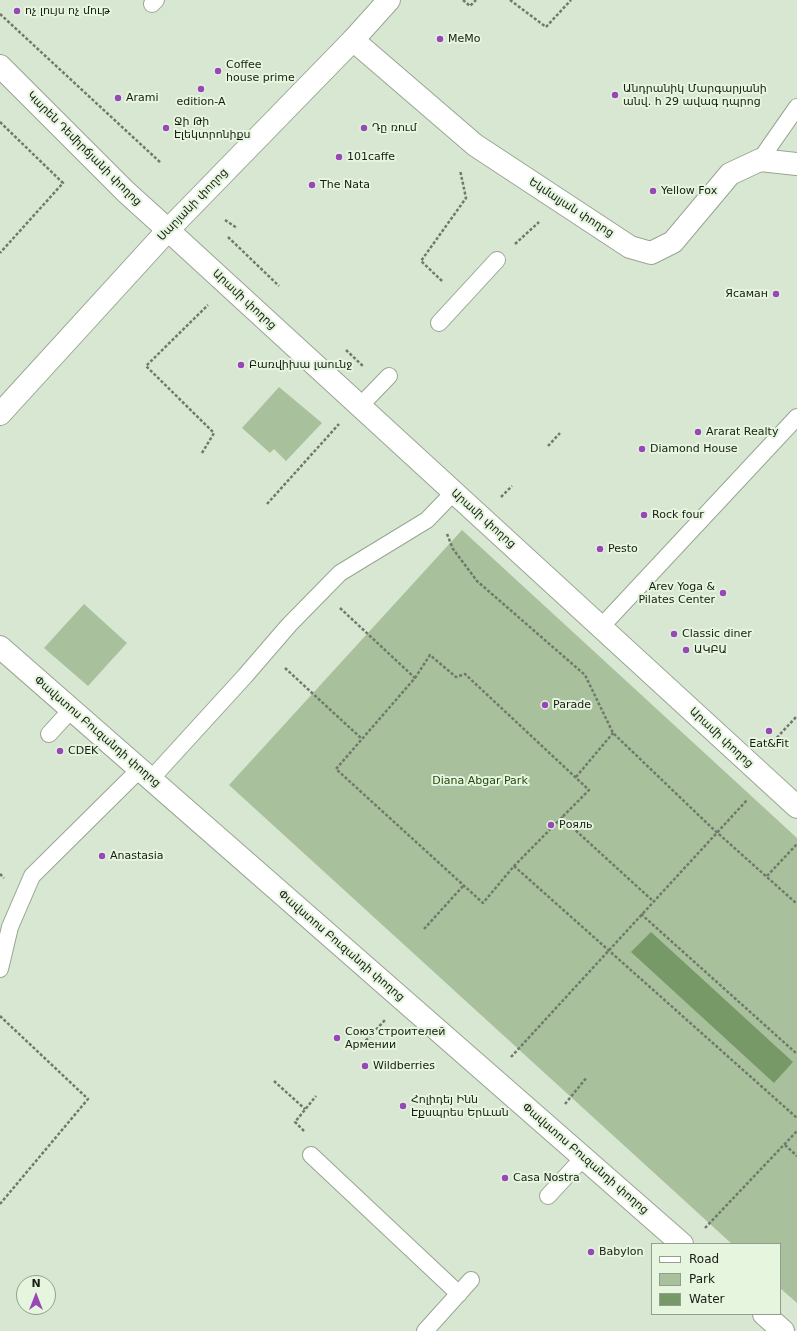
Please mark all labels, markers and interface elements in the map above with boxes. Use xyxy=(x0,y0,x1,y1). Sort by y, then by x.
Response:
place label: ոչ լույս ոչ մութ xyxy=(25,4,110,18)
marker: ոչ լույս ոչ մութ xyxy=(12,6,22,16)
place label: MeMo xyxy=(448,32,480,46)
marker: MeMo xyxy=(435,34,445,44)
place label: Coffee house prime xyxy=(226,58,295,84)
marker: Coffee house prime xyxy=(213,66,223,76)
place label: Անդրանիկ Մարգարյանի անվ. հ 29 ավագ դպրոց xyxy=(623,82,767,108)
marker: edition-A xyxy=(196,84,206,94)
street label: Կարեն Դեմիրճյանի փողոց xyxy=(24,89,144,209)
marker: Անդրանիկ Մարգարյանի անվ. հ 29 ավագ դպրոց xyxy=(610,90,620,100)
place label: Arami xyxy=(126,91,159,105)
marker: Arami xyxy=(113,93,123,103)
place label: edition-A xyxy=(176,95,226,109)
place label: Ջի Թի Էլեկտրոնիքս xyxy=(174,115,251,141)
place label: Դը ռում xyxy=(372,121,417,135)
marker: Ջի Թի Էլեկտրոնիքս xyxy=(161,123,171,133)
marker: Դը ռում xyxy=(359,123,369,133)
place label: 101caffe xyxy=(347,150,395,164)
marker: 101caffe xyxy=(334,152,344,162)
street label: Սարյանի փողոց xyxy=(155,166,231,244)
street label: Եկմալյան փողոց xyxy=(526,176,616,240)
place label: The Nata xyxy=(320,178,370,192)
marker: The Nata xyxy=(307,180,317,190)
place label: Yellow Fox xyxy=(661,184,717,198)
marker: Yellow Fox xyxy=(648,186,658,196)
street label: Արամի փողոց xyxy=(209,267,279,333)
place label: Ясаман xyxy=(725,287,768,301)
marker: Ясаман xyxy=(771,289,781,299)
place label: Բառվիխա լաունջ xyxy=(249,358,352,372)
marker: Բառվիխա լաունջ xyxy=(236,360,246,370)
place label: Ararat Realty xyxy=(706,425,778,439)
marker: Ararat Realty xyxy=(693,427,703,437)
place label: Diamond House xyxy=(650,442,738,456)
marker: Diamond House xyxy=(637,444,647,454)
street label: Արամի փողոց xyxy=(448,487,518,551)
place label: Rock four xyxy=(652,508,704,522)
marker: Rock four xyxy=(639,510,649,520)
place label: Pesto xyxy=(608,542,638,556)
marker: Pesto xyxy=(595,544,605,554)
place label: Arev Yoga & Pilates Center xyxy=(638,580,715,606)
marker: Arev Yoga & Pilates Center xyxy=(718,588,728,598)
place label: Classic diner xyxy=(682,627,752,641)
marker: Classic diner xyxy=(669,629,679,639)
place label: ԱԿԲԱ xyxy=(694,643,727,657)
marker: ԱԿԲԱ xyxy=(681,645,691,655)
street label: Փավստոս Բուզանդի փողոց xyxy=(31,674,163,790)
place label: Parade xyxy=(553,698,591,712)
marker: Parade xyxy=(540,700,550,710)
street label: Արամի փողոց xyxy=(686,705,756,771)
marker: Eat&Fit xyxy=(764,726,774,736)
place label: Eat&Fit xyxy=(749,737,789,751)
place label: CDEK xyxy=(68,744,98,758)
marker: CDEK xyxy=(55,746,65,756)
park label: Diana Abgar Park xyxy=(432,774,528,788)
place label: Рояль xyxy=(559,818,592,832)
marker: Рояль xyxy=(546,820,556,830)
place label: Anastasia xyxy=(110,849,164,863)
marker: Anastasia xyxy=(97,851,107,861)
street label: Փավստոս Բուզանդի փողոց xyxy=(275,888,407,1004)
place label: Союз строителей Армении xyxy=(345,1025,445,1051)
marker: Союз строителей Армении xyxy=(332,1033,342,1043)
place label: Wildberries xyxy=(373,1059,435,1073)
marker: Wildberries xyxy=(360,1061,370,1071)
place label: Հոլիդեյ Ինն Էքսպրես Երևան xyxy=(411,1093,509,1119)
marker: Հոլիդեյ Ինն Էքսպրես Երևան xyxy=(398,1101,408,1111)
street label: Փավստոս Բուզանդի փողոց xyxy=(519,1101,651,1217)
place label: Casa Nostra xyxy=(513,1171,580,1185)
marker: Casa Nostra xyxy=(500,1173,510,1183)
legend xyxy=(651,1243,781,1315)
place label: Babylon xyxy=(599,1245,644,1259)
marker: Babylon xyxy=(586,1247,596,1257)
text: Road xyxy=(689,1252,719,1266)
text: Park xyxy=(689,1272,715,1286)
north arrow xyxy=(16,1275,56,1315)
text: N xyxy=(31,1277,41,1290)
text: Water xyxy=(689,1292,724,1306)

